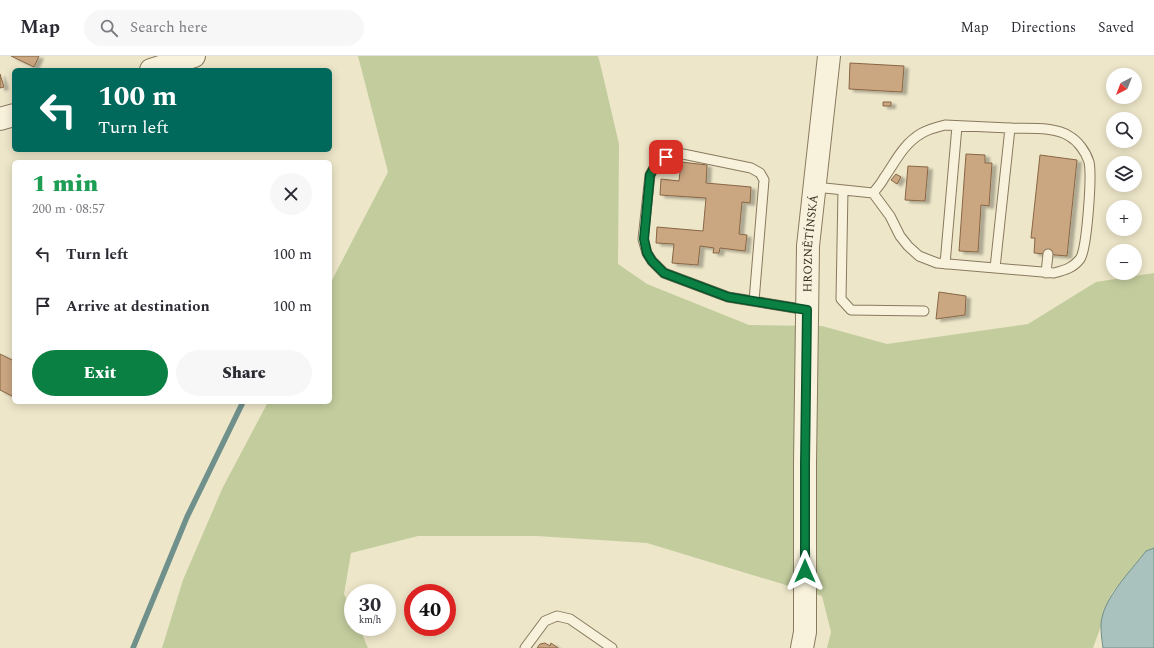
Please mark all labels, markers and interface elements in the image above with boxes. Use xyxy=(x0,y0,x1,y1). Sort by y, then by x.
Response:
search box xyxy=(84,10,364,46)
text: Map xyxy=(20,13,60,42)
text: Search here xyxy=(130,16,208,39)
icon: search xyxy=(98,17,120,39)
text: Map xyxy=(961,17,989,38)
text: Directions xyxy=(1011,17,1076,38)
text: Saved xyxy=(1098,17,1134,38)
north arrow xyxy=(1106,68,1142,104)
map controls xyxy=(1106,68,1142,280)
text: 100 m xyxy=(98,75,177,118)
icon: left xyxy=(32,84,84,136)
button: search xyxy=(1106,112,1142,148)
text: Turn left xyxy=(98,114,169,141)
pin xyxy=(649,140,683,174)
icon: arrive xyxy=(655,146,677,168)
button: layers xyxy=(1106,156,1142,192)
text: 1 min xyxy=(32,166,98,202)
button: close xyxy=(270,173,312,215)
street label: HROZNĚTÍNSKÁ xyxy=(798,193,823,293)
text: 200 m · 08:57 xyxy=(32,199,105,219)
button: + xyxy=(1106,200,1142,236)
icon: left xyxy=(32,243,54,265)
text: Turn left xyxy=(66,243,128,266)
text: 100 m xyxy=(273,243,312,266)
button: − xyxy=(1106,244,1142,280)
icon: arrive xyxy=(32,295,54,317)
text: Arrive at destination xyxy=(66,295,210,318)
text: 100 m xyxy=(273,295,312,318)
button: Exit xyxy=(32,350,168,396)
button: Share xyxy=(176,350,312,396)
position arrow xyxy=(784,550,826,592)
speed limit sign: 40 xyxy=(404,584,456,636)
text: 30 xyxy=(359,590,381,620)
text: km/h xyxy=(359,612,381,628)

